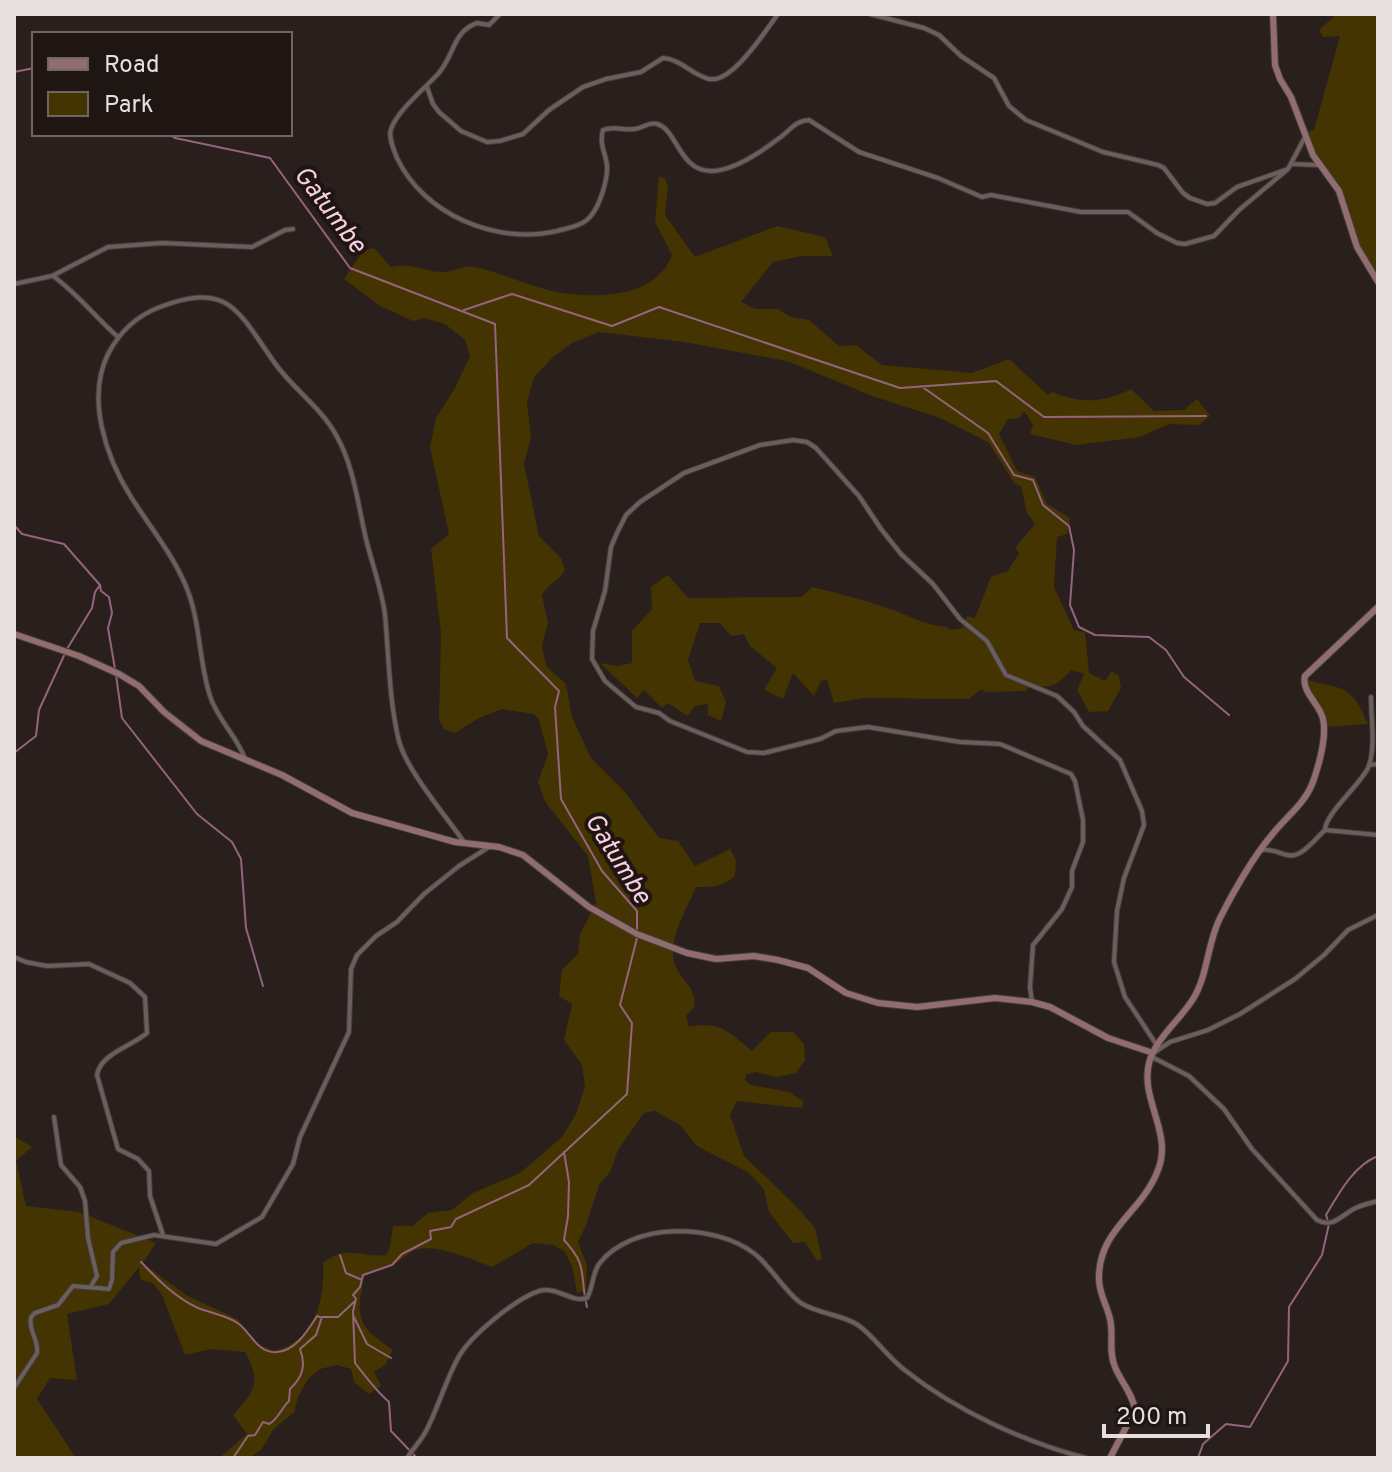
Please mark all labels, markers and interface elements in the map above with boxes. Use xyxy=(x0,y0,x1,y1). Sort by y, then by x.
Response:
legend xyxy=(32,32,292,136)
text: Road xyxy=(104,51,160,81)
text: Park xyxy=(104,91,154,121)
water label: Gatumbe xyxy=(285,160,373,261)
water label: Gatumbe xyxy=(576,808,658,911)
scale bar xyxy=(1104,1388,1208,1438)
text: 200 m xyxy=(1116,1403,1187,1433)

